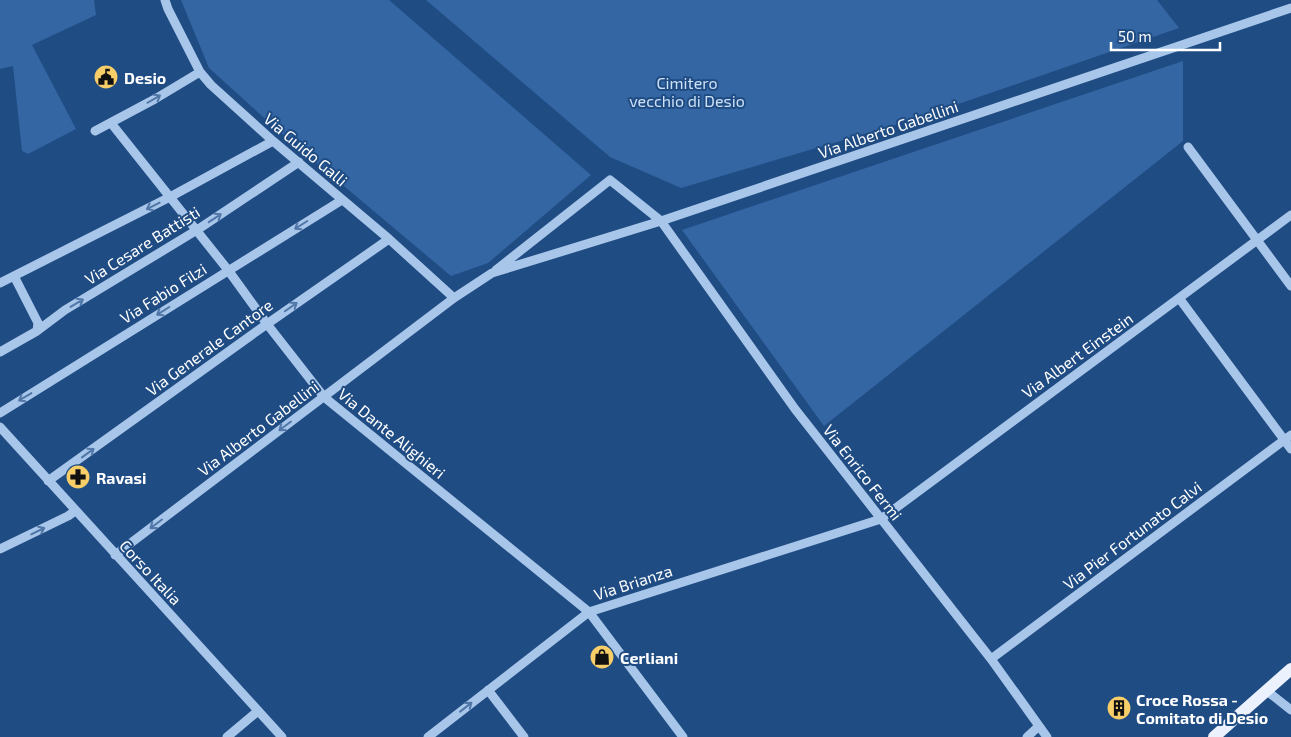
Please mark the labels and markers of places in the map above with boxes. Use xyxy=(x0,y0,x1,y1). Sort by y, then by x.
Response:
public building icon: Desio xyxy=(93,64,119,90)
place label: Desio xyxy=(124,68,166,87)
pharmacy icon: Ravasi xyxy=(65,464,91,490)
place label: Ravasi xyxy=(96,468,146,487)
shop icon: Cerliani xyxy=(589,644,615,670)
place label: Cerliani xyxy=(620,648,678,667)
place label: Croce Rossa - Comitato di Desio xyxy=(1136,690,1268,727)
building icon: Croce Rossa - Comitato di Desio xyxy=(1106,695,1132,721)

